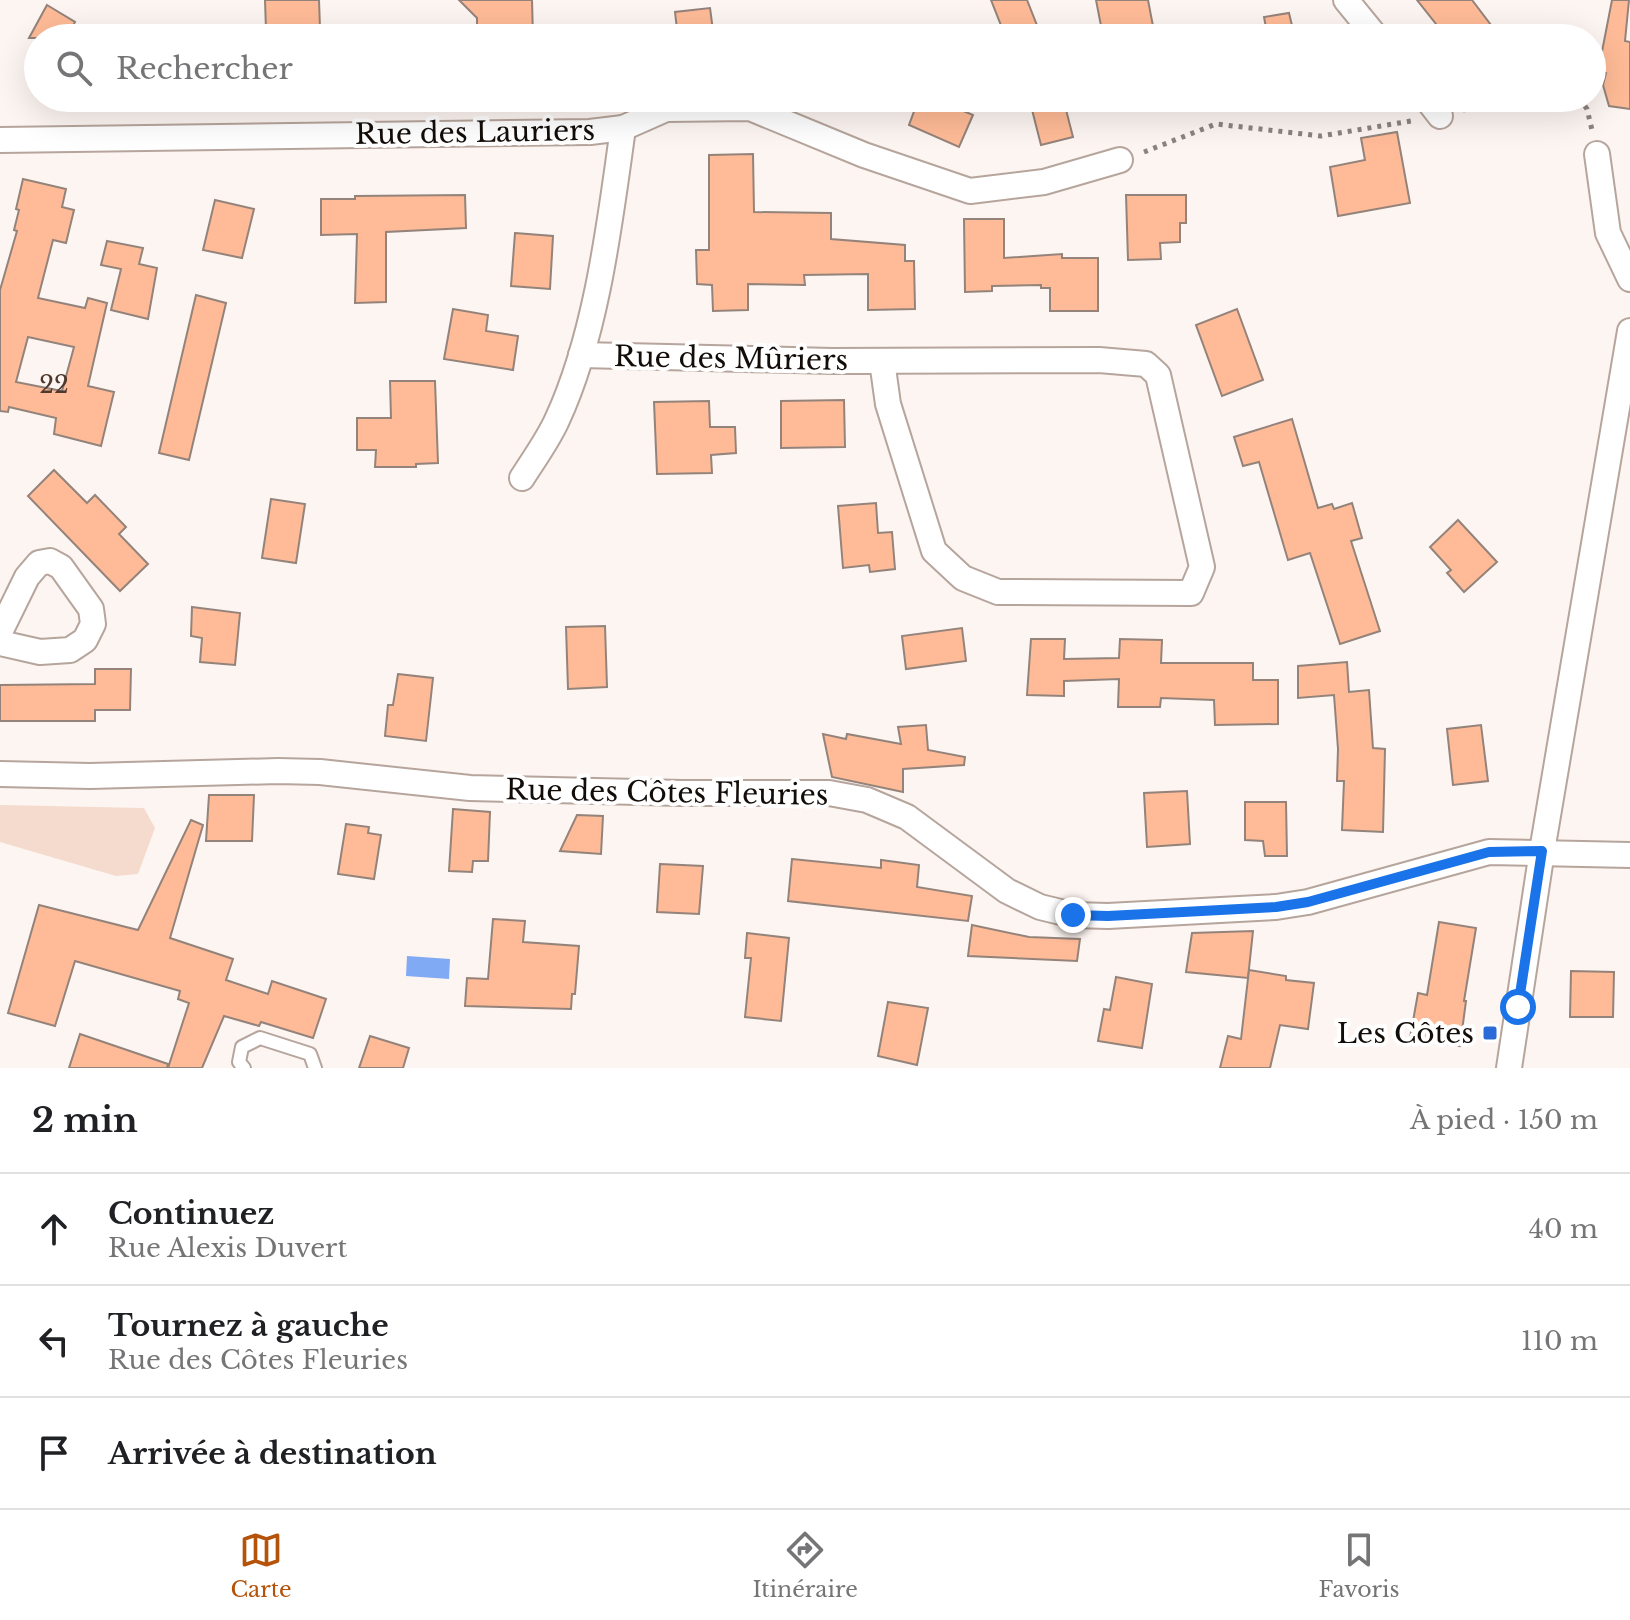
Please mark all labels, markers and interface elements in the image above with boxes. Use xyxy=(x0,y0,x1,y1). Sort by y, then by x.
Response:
search box xyxy=(24,24,1606,112)
icon: search xyxy=(52,46,96,90)
text: Rechercher xyxy=(116,50,293,87)
street label: Rue des Lauriers xyxy=(355,113,595,152)
street label: Rue des Mûriers xyxy=(614,339,848,378)
house number: 22 xyxy=(39,370,69,399)
street label: Rue des Côtes Fleuries xyxy=(505,772,829,813)
route end xyxy=(1055,897,1091,933)
route start xyxy=(1500,989,1536,1025)
place label: Les Côtes xyxy=(1337,1016,1474,1051)
marker: Les Côtes xyxy=(1481,1024,1499,1042)
text: 2 min xyxy=(32,1099,138,1141)
text: À pied · 150 m xyxy=(1410,1104,1598,1136)
text: Continuez xyxy=(108,1195,274,1232)
icon: ahead xyxy=(32,1207,76,1251)
text: 40 m xyxy=(1529,1213,1598,1245)
text: Rue Alexis Duvert xyxy=(108,1232,347,1264)
text: Tournez à gauche xyxy=(108,1307,389,1344)
icon: left xyxy=(32,1319,76,1363)
text: 110 m xyxy=(1521,1325,1598,1357)
text: Rue des Côtes Fleuries xyxy=(108,1344,408,1376)
icon: arrive xyxy=(32,1431,76,1475)
text: Arrivée à destination xyxy=(108,1435,437,1472)
tab: Carte xyxy=(230,1528,292,1603)
tab: Itinéraire xyxy=(752,1528,858,1603)
tab: Favoris xyxy=(1319,1528,1400,1603)

